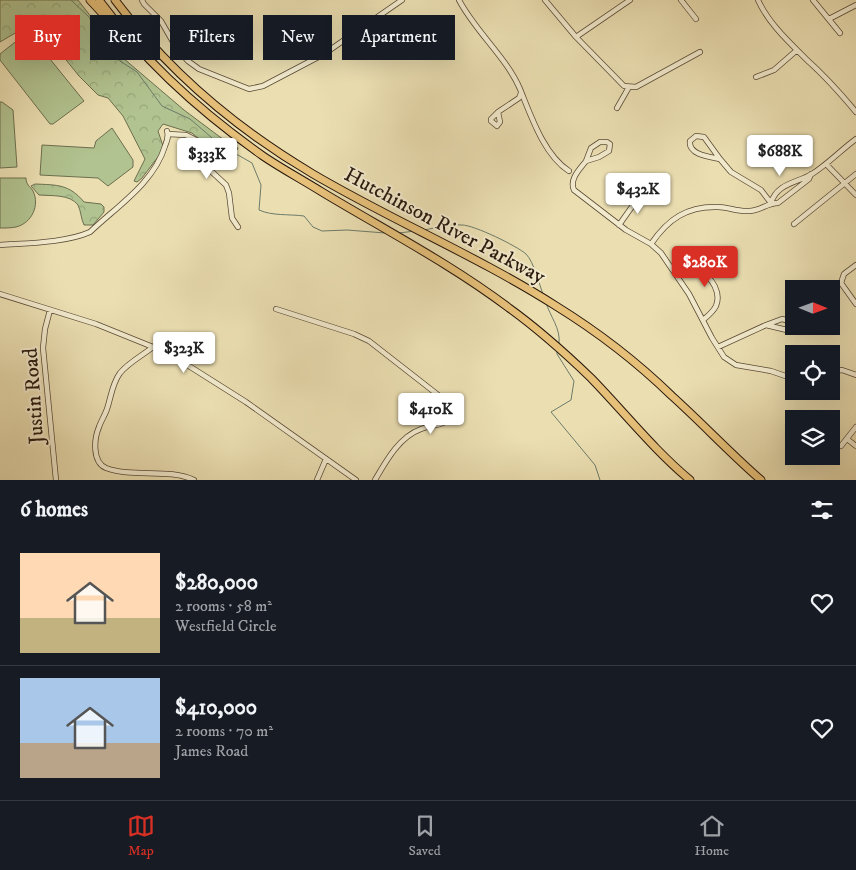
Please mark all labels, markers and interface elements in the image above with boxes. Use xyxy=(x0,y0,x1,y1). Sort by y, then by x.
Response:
chip: Buy xyxy=(15,15,80,60)
chip: Rent xyxy=(90,15,160,60)
chip: Filters xyxy=(170,15,253,60)
chip: New xyxy=(263,15,332,60)
chip: Apartment xyxy=(342,15,455,60)
pin: $688K xyxy=(745,134,815,177)
pin: $333K xyxy=(172,138,242,180)
text: $688K xyxy=(758,141,802,161)
text: $333K xyxy=(188,144,226,164)
street label: Hutchinson River Parkway xyxy=(339,162,551,290)
pin: $432K xyxy=(603,172,673,215)
text: $432K xyxy=(616,179,660,199)
pin: $280K xyxy=(670,246,740,288)
text: $280K xyxy=(683,252,727,272)
north arrow xyxy=(785,280,840,335)
map controls xyxy=(785,280,840,465)
pin: $323K xyxy=(149,332,219,374)
text: $323K xyxy=(164,338,204,358)
button: locate xyxy=(785,345,840,400)
street label: Justin Road xyxy=(18,347,50,447)
pin: $410K xyxy=(396,392,466,435)
text: $410K xyxy=(409,399,453,419)
button: layers xyxy=(785,410,840,465)
icon: filters xyxy=(808,496,836,524)
text: 6 homes xyxy=(20,497,88,523)
text: $280,000 xyxy=(175,570,258,596)
icon: home xyxy=(60,573,120,633)
icon: heart xyxy=(808,589,836,617)
text: 2 rooms · 58 m² xyxy=(175,596,272,616)
text: Westfield Circle xyxy=(175,616,277,636)
text: $410,000 xyxy=(175,695,257,721)
icon: home xyxy=(60,698,120,758)
icon: heart xyxy=(808,714,836,742)
text: 2 rooms · 70 m² xyxy=(175,721,273,741)
text: James Road xyxy=(175,741,248,761)
tab: Map xyxy=(127,812,155,860)
tab: Saved xyxy=(409,812,441,860)
tab: Home xyxy=(694,812,729,860)

